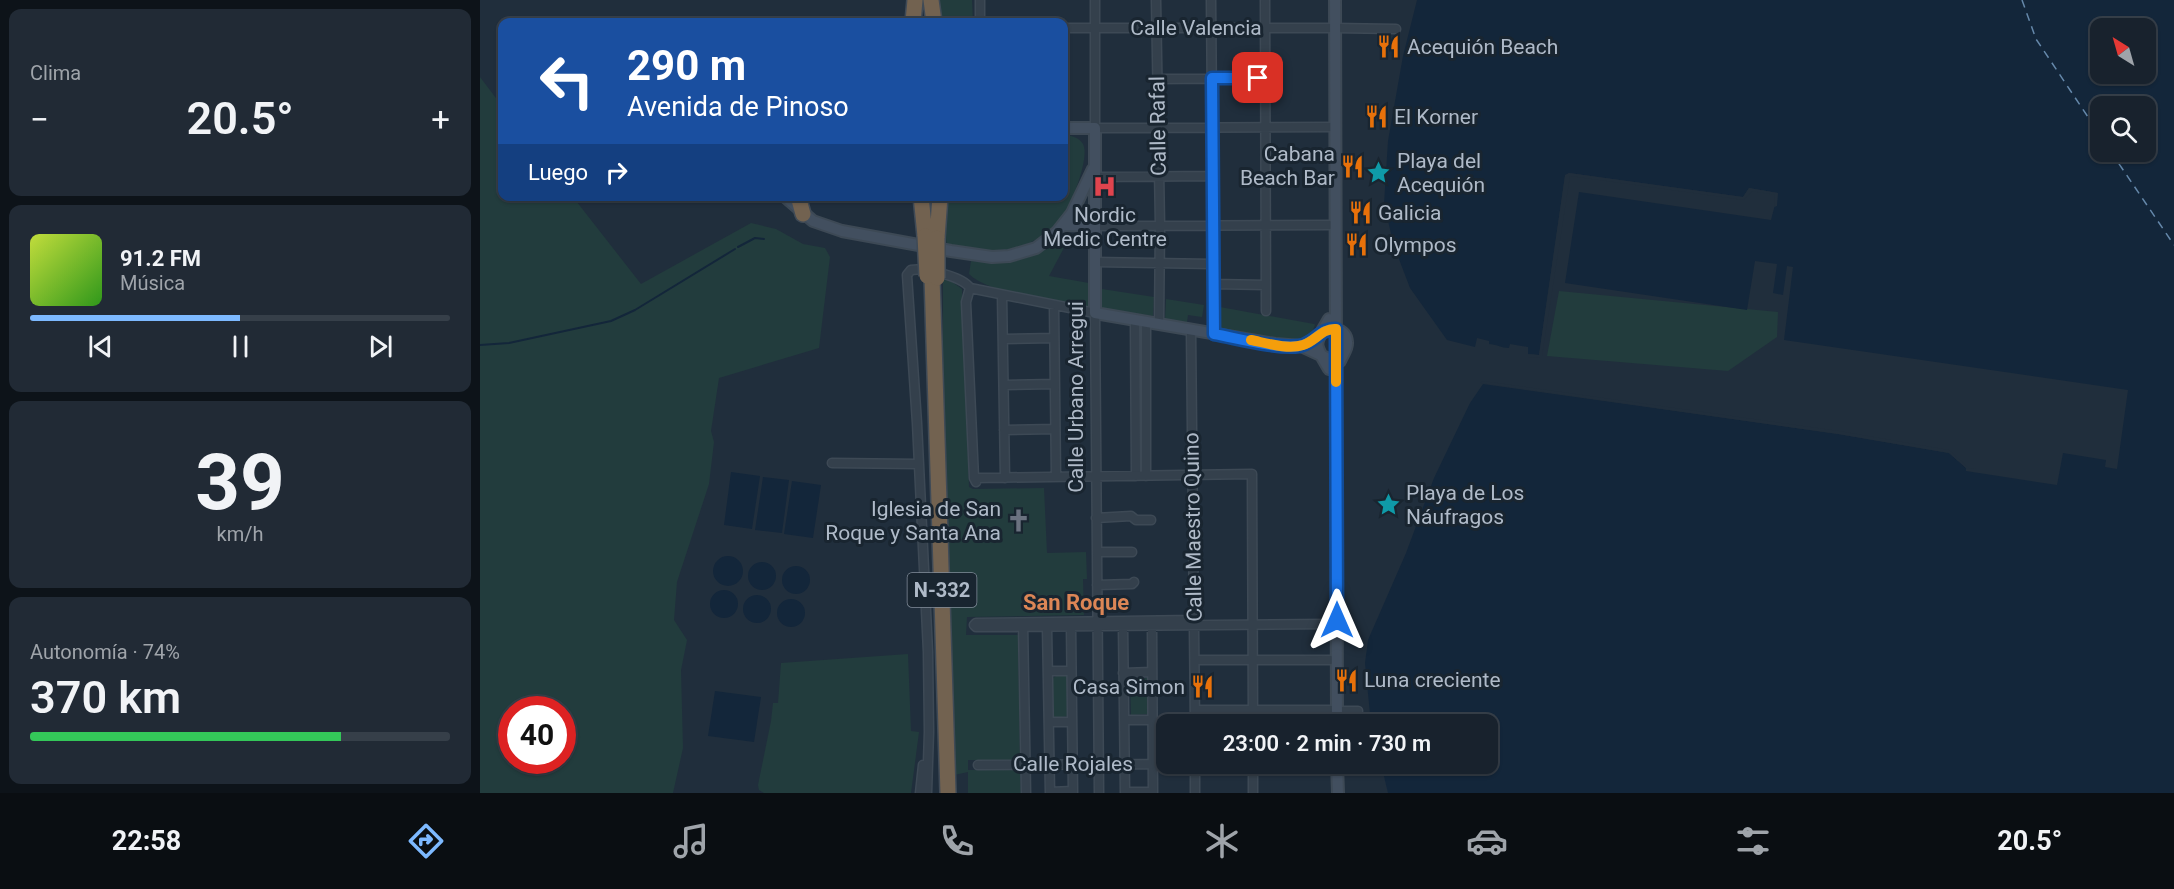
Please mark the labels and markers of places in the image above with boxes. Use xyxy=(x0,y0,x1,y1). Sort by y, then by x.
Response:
restaurant icon: Acequión Beach xyxy=(1376,34,1402,60)
place label: Acequión Beach xyxy=(1407,35,1558,59)
pin xyxy=(1232,52,1283,103)
restaurant icon: El Korner xyxy=(1363,104,1389,130)
place label: El Korner xyxy=(1394,105,1478,129)
place label: Cabana Beach Bar xyxy=(1240,142,1335,190)
place label: Playa del Acequión xyxy=(1397,149,1485,197)
restaurant icon: Cabana Beach Bar xyxy=(1340,153,1366,179)
place icon: Playa del Acequión xyxy=(1366,160,1392,186)
hospital icon: Nordic Medic Centre xyxy=(1092,174,1118,200)
restaurant icon: Galicia xyxy=(1347,200,1373,226)
place label: Galicia xyxy=(1378,201,1441,225)
place label: Nordic Medic Centre xyxy=(1043,203,1167,251)
restaurant icon: Olympos xyxy=(1343,232,1369,258)
place label: Olympos xyxy=(1374,233,1457,257)
place label: Playa de Los Náufragos xyxy=(1406,481,1524,529)
place icon: Playa de Los Náufragos xyxy=(1375,492,1401,518)
place label: Iglesia de San Roque y Santa Ana xyxy=(825,497,1001,545)
church icon: Iglesia de San Roque y Santa Ana xyxy=(1006,508,1032,534)
restaurant icon: Luna creciente xyxy=(1333,667,1359,693)
place label: Luna creciente xyxy=(1364,668,1501,692)
restaurant icon: Casa Simon xyxy=(1190,674,1216,700)
place label: Casa Simon xyxy=(1073,675,1185,699)

